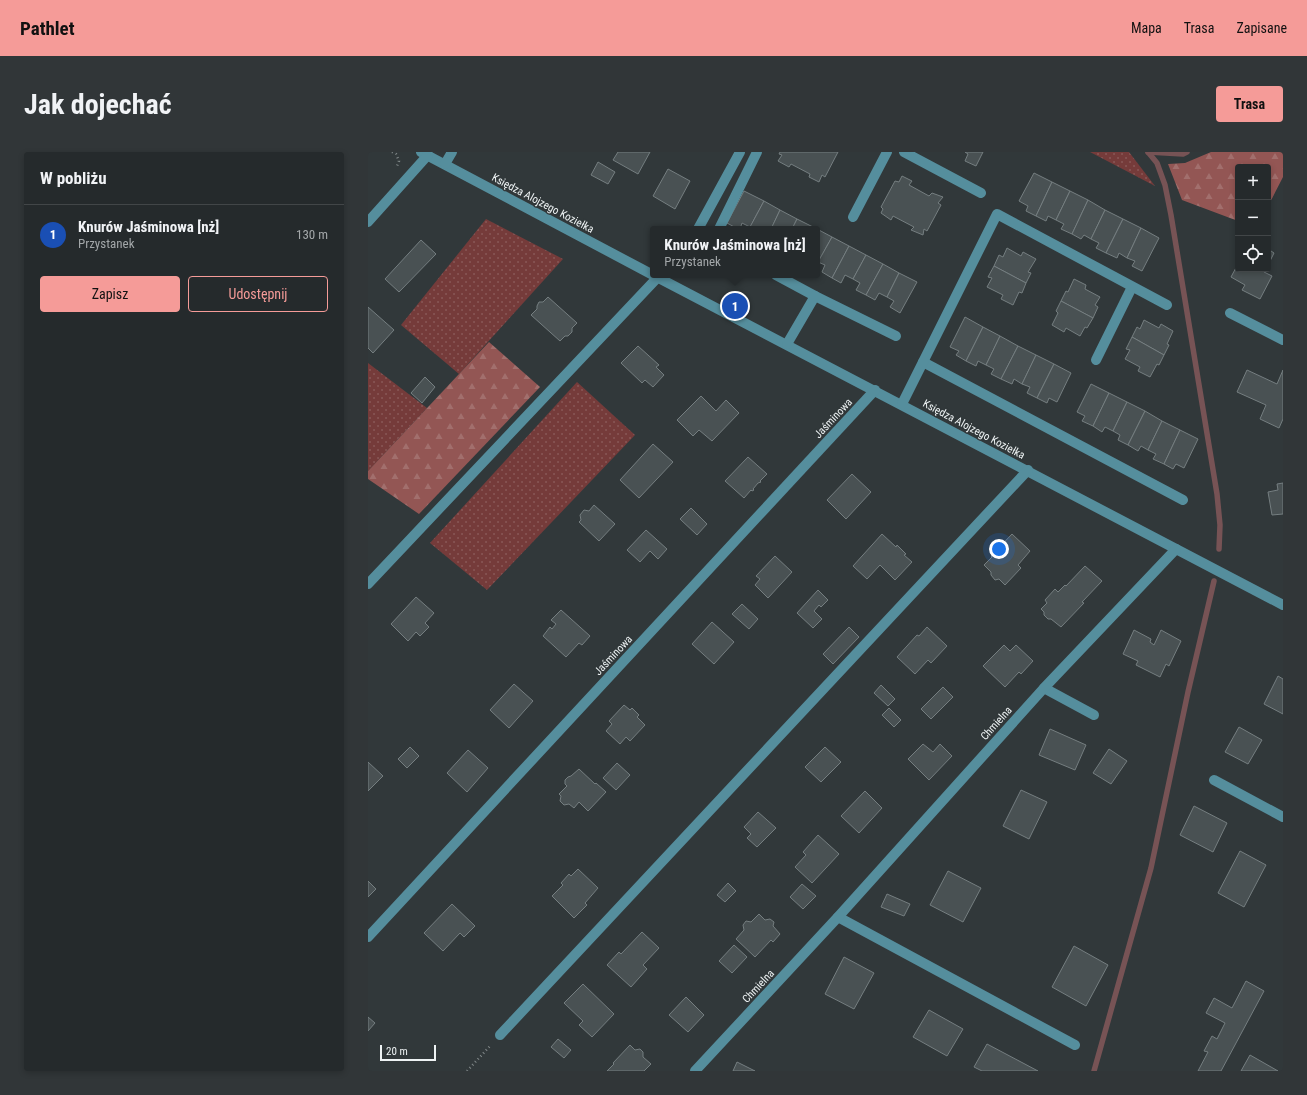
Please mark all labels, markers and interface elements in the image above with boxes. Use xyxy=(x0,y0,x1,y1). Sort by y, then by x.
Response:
text: Pathlet xyxy=(20,17,75,40)
text: Mapa xyxy=(1131,20,1162,36)
text: Trasa xyxy=(1184,20,1214,36)
text: Zapisane xyxy=(1236,20,1287,36)
button: Trasa xyxy=(1216,86,1283,122)
text: Jak dojechać xyxy=(24,88,172,121)
map controls xyxy=(1235,164,1271,272)
button: + xyxy=(1235,164,1271,200)
text: W pobliżu xyxy=(40,168,107,188)
street label: Księdza Alojzego Koziełka xyxy=(489,171,596,236)
button: − xyxy=(1235,200,1271,236)
text: Knurów Jaśminowa [nż] xyxy=(78,218,219,236)
popup xyxy=(650,226,820,278)
text: 1 xyxy=(50,227,56,242)
text: 130 m xyxy=(296,227,328,242)
text: Przystanek xyxy=(78,236,135,251)
text: Knurów Jaśminowa [nż] xyxy=(664,236,806,254)
button: locate xyxy=(1235,236,1271,272)
text: Przystanek xyxy=(664,254,721,269)
button: Zapisz xyxy=(40,276,180,312)
button: Udostępnij xyxy=(188,276,328,312)
pin: 1 xyxy=(722,291,748,321)
street label: Jaśminowa xyxy=(812,396,855,441)
street label: Księdza Alojzego Koziełka xyxy=(920,397,1027,462)
your location xyxy=(989,539,1009,559)
street label: Jaśminowa xyxy=(592,633,635,678)
street label: Chmielna xyxy=(978,704,1015,743)
street label: Chmielna xyxy=(740,967,777,1006)
scale bar xyxy=(380,1043,436,1062)
text: 20 m xyxy=(386,1045,408,1058)

